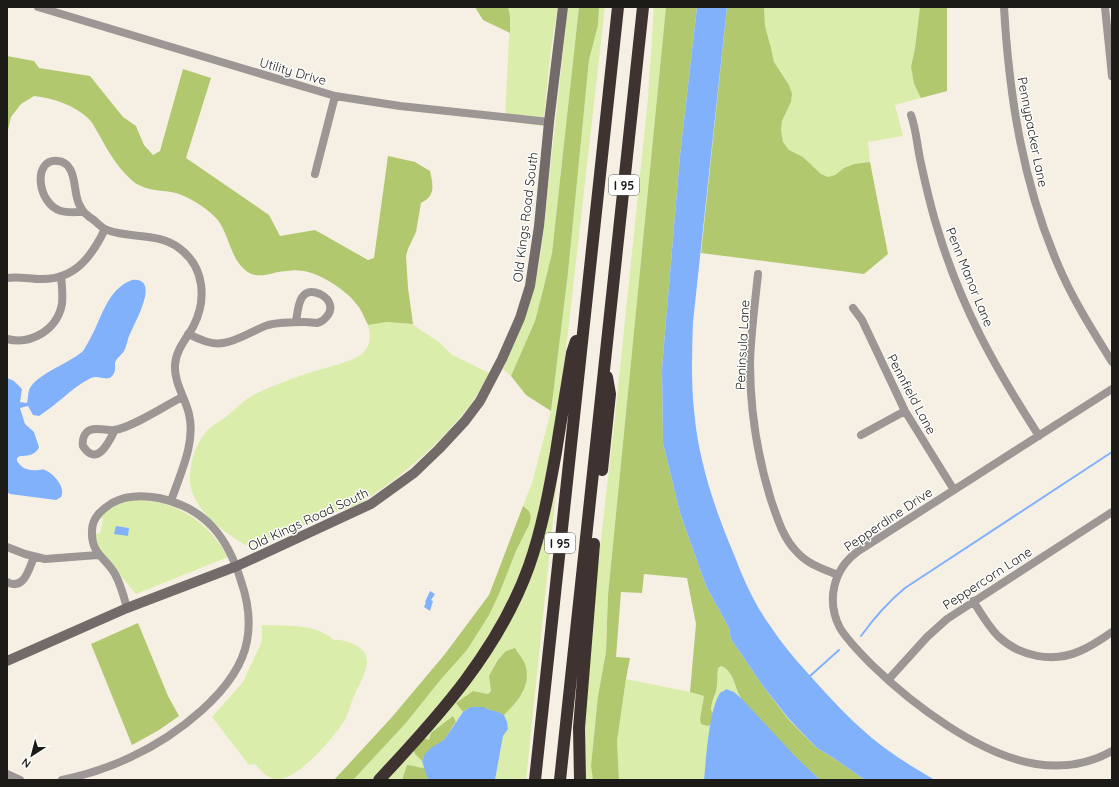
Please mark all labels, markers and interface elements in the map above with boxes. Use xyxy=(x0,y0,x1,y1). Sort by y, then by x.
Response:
street label: Utility Drive xyxy=(258,54,328,88)
street label: Pennypacker Lane xyxy=(1014,75,1052,189)
street label: Old Kings Road South xyxy=(509,151,541,283)
road number: I 95 xyxy=(609,175,639,195)
street label: Penn Manor Lane xyxy=(943,225,997,329)
street label: Peninsula Lane xyxy=(732,299,752,391)
street label: Pennfield Lane xyxy=(884,351,940,437)
street label: Old Kings Road South xyxy=(245,484,371,554)
street label: Pepperdine Drive xyxy=(841,484,935,554)
road number: I 95 xyxy=(545,533,575,553)
street label: Peppercorn Lane xyxy=(939,543,1035,613)
north arrow xyxy=(12,735,52,775)
text: N xyxy=(19,755,34,771)

